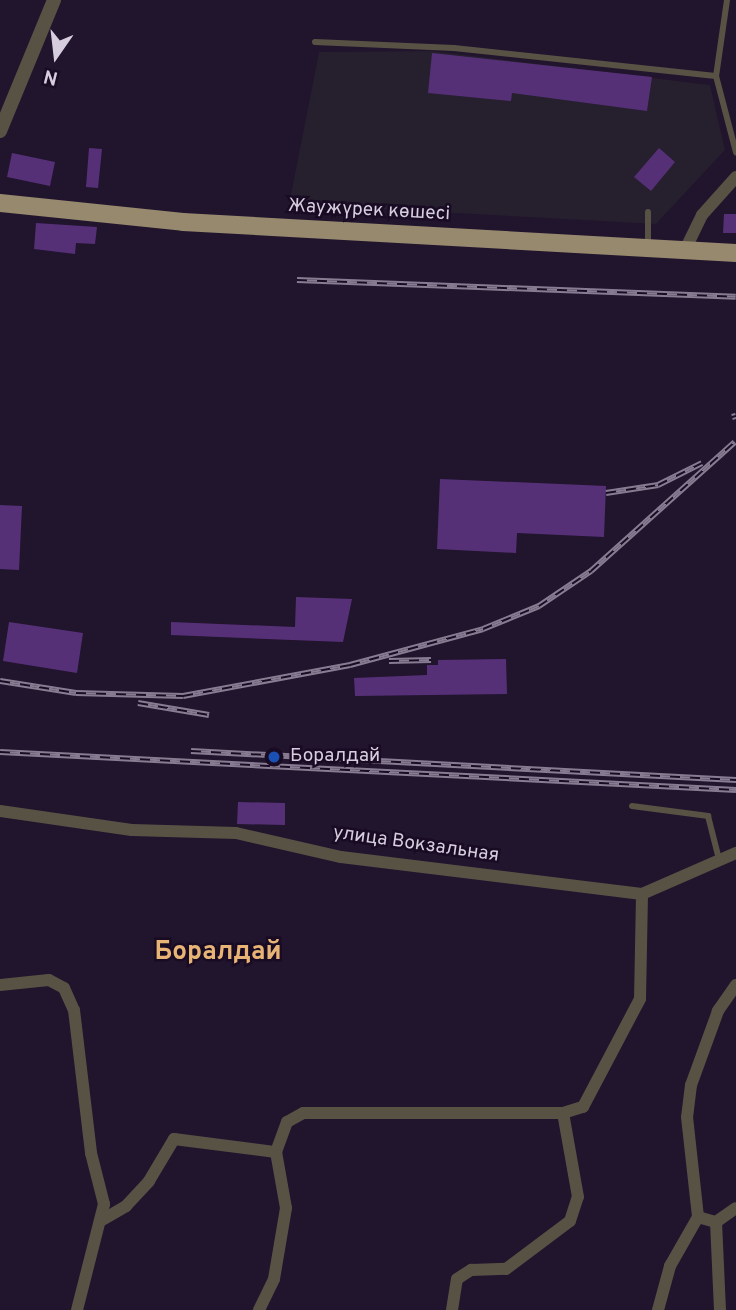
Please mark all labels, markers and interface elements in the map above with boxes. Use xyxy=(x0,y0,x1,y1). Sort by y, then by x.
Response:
north arrow xyxy=(21,21,91,91)
text: N xyxy=(41,63,60,90)
street label: Жаужүрек көшесі xyxy=(287,195,451,227)
place label: Боралдай xyxy=(290,746,380,768)
marker: Боралдай xyxy=(264,747,284,767)
street label: улица Вокзальная xyxy=(332,822,500,868)
district label: Боралдай xyxy=(154,937,282,969)

